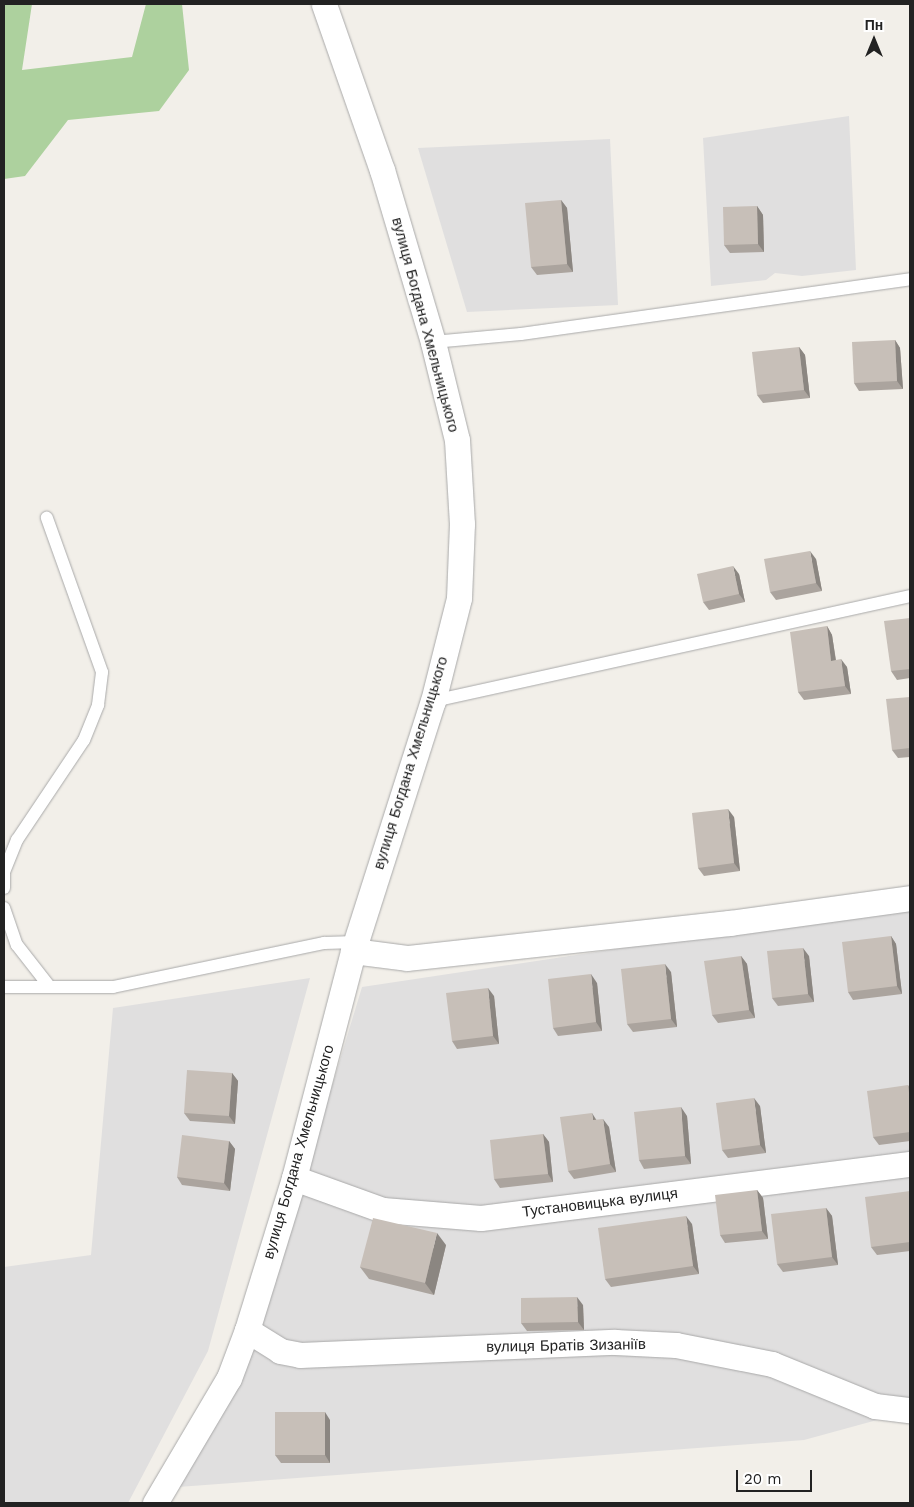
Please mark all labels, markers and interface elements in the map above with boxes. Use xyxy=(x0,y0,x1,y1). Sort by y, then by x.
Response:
north arrow xyxy=(849,15,899,65)
text: Пн xyxy=(865,17,883,33)
street label: вулиця Богдана Хмельницького xyxy=(388,215,462,435)
street label: вулиця Богдана Хмельницького xyxy=(370,654,452,872)
street label: вулиця Богдана Хмельницького xyxy=(260,1043,338,1261)
street label: Тустановицька вулиця xyxy=(521,1185,679,1221)
street label: вулиця Братів Зизаніїв xyxy=(486,1336,646,1356)
scale bar xyxy=(739,1460,815,1492)
text: 20 m xyxy=(744,1470,782,1488)

